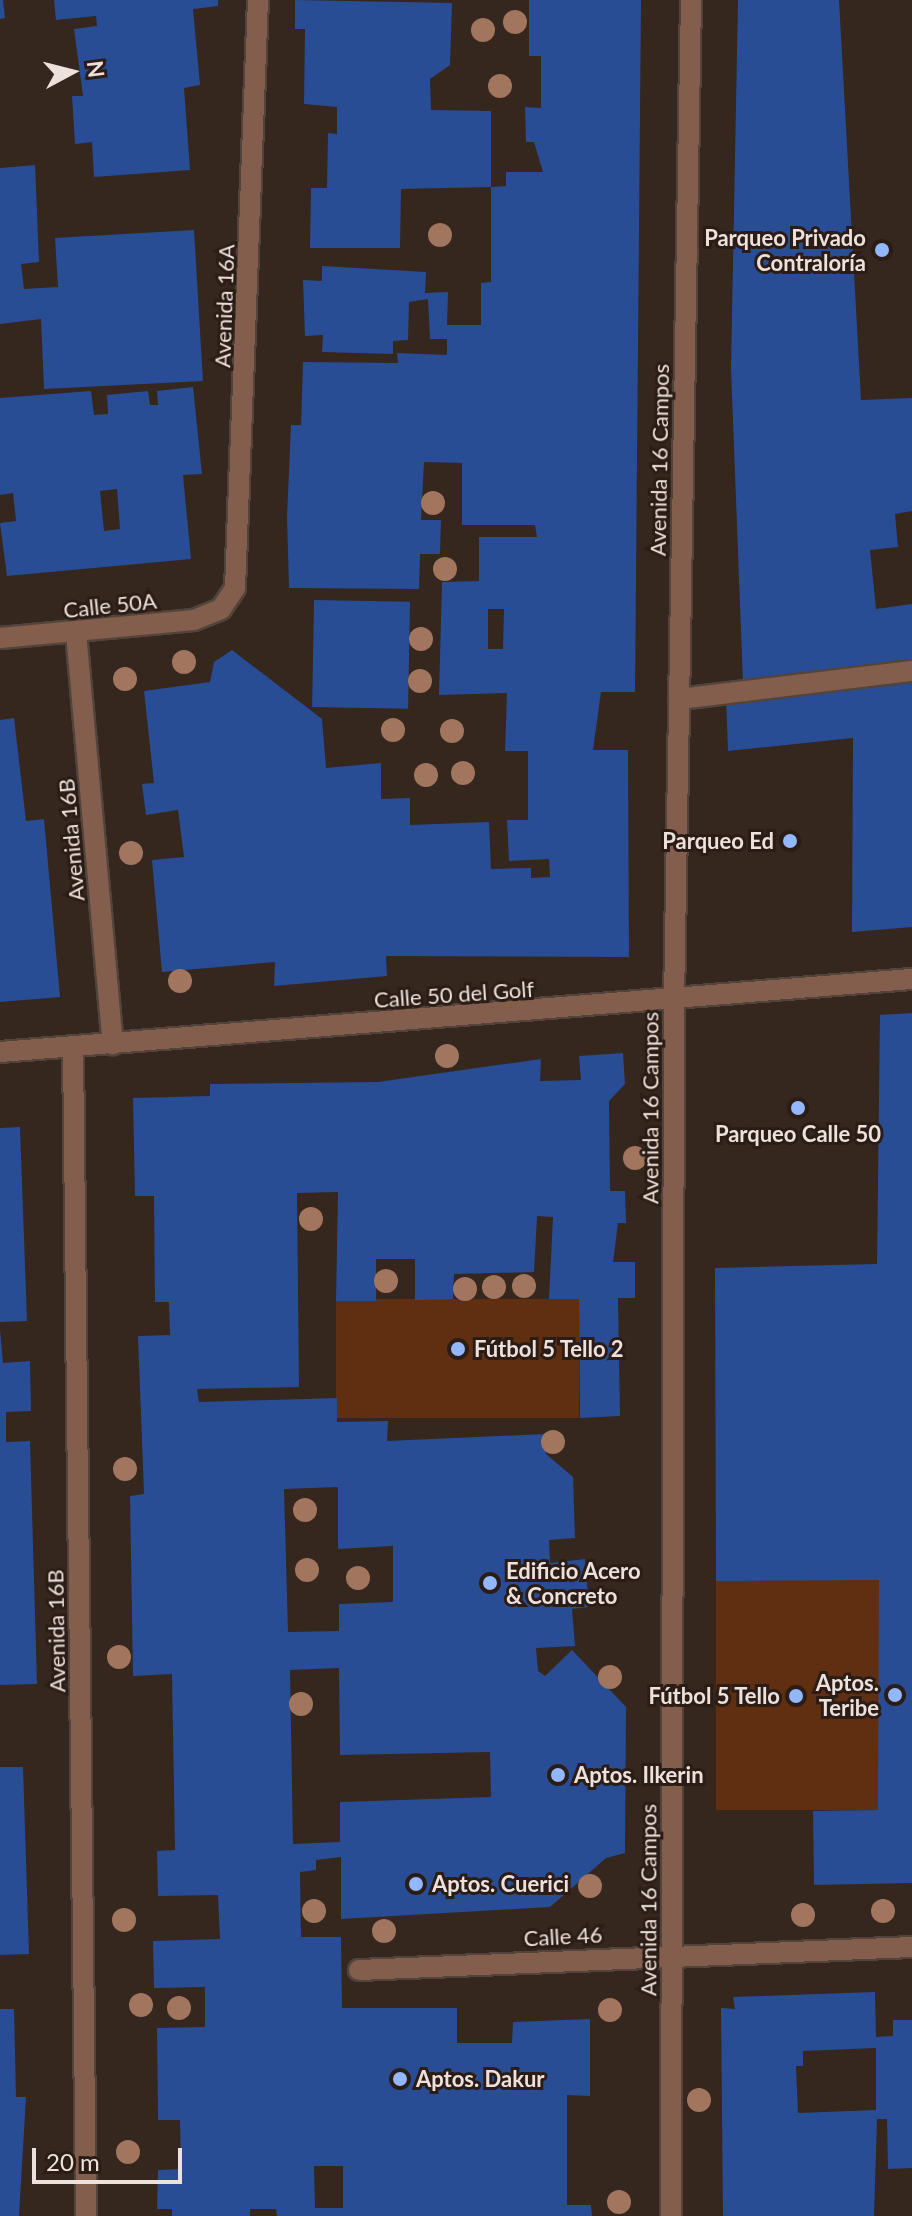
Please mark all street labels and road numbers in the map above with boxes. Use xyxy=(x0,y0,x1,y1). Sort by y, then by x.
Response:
street label: Avenida 16A xyxy=(209,244,239,368)
street label: Avenida 16 Campos xyxy=(644,364,674,556)
street label: Calle 50A xyxy=(62,587,158,623)
street label: Avenida 16B xyxy=(52,778,90,902)
street label: Calle 50 del Golf xyxy=(373,975,535,1013)
street label: Avenida 16 Campos xyxy=(637,1012,663,1204)
street label: Avenida 16B xyxy=(42,1569,70,1693)
street label: Avenida 16 Campos xyxy=(635,1804,661,1996)
street label: Calle 46 xyxy=(523,1921,603,1951)

